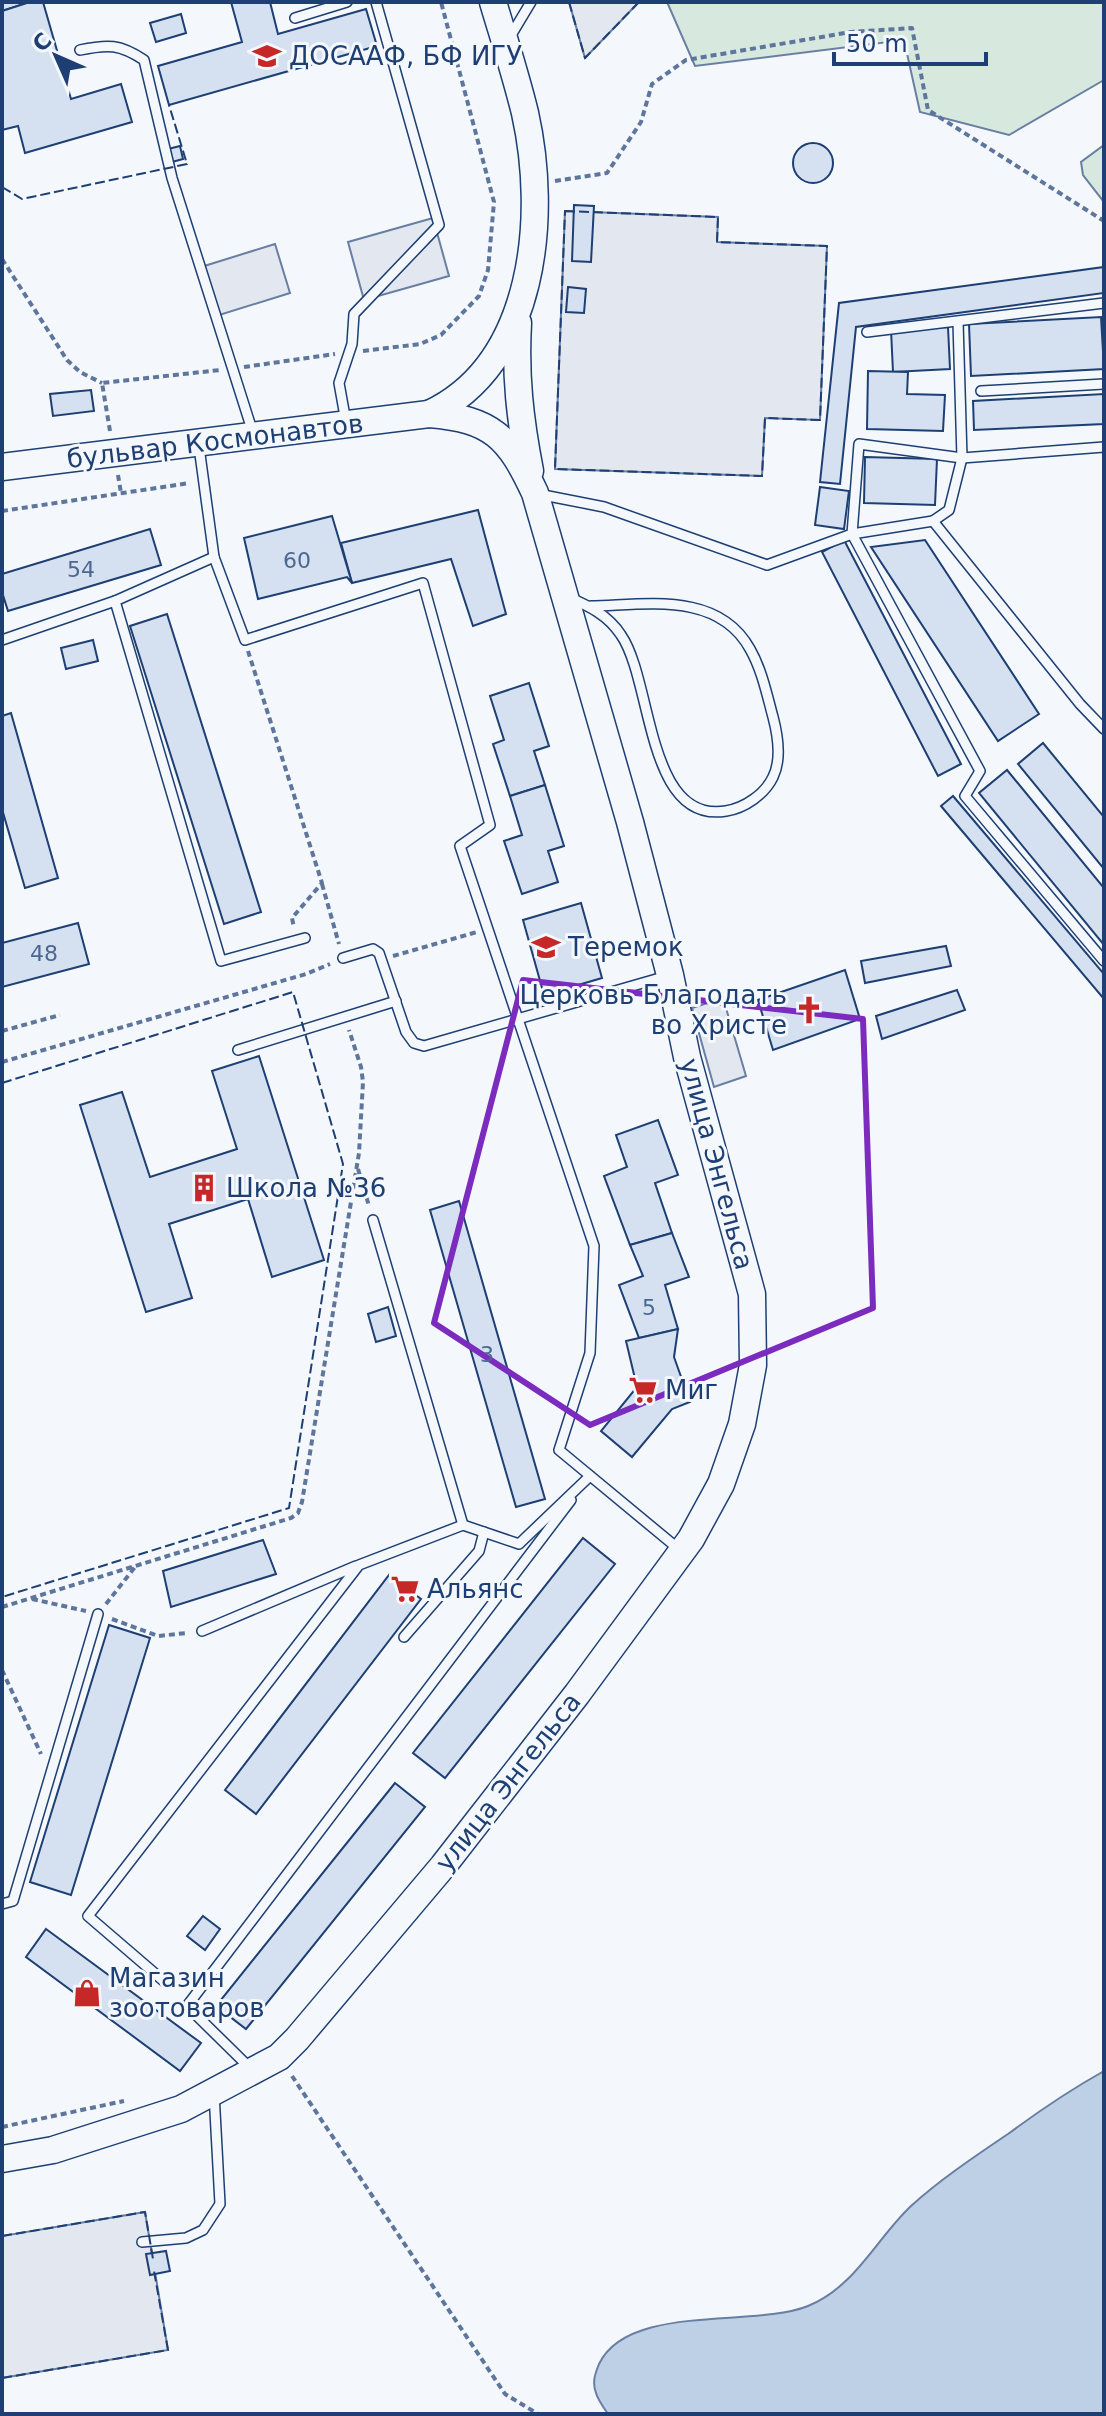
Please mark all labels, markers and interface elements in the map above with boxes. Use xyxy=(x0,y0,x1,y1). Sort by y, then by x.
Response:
north arrow xyxy=(16,16,96,96)
scale bar xyxy=(834,16,986,66)
text: С xyxy=(28,28,57,57)
text: 50 m xyxy=(846,30,908,58)
school or university icon: ДОСААФ, БФ ИГУ xyxy=(252,41,282,71)
place label: ДОСААФ, БФ ИГУ xyxy=(289,41,522,71)
street label: бульвар Космонавтов xyxy=(65,408,365,474)
house number: 60 xyxy=(283,548,311,573)
house number: 54 xyxy=(67,557,95,582)
school or university icon: Теремок xyxy=(531,932,561,962)
place label: Теремок xyxy=(567,932,684,962)
house number: 48 xyxy=(30,941,58,966)
place label: Церковь Благодать во Христе xyxy=(519,980,787,1040)
church icon: Церковь Благодать во Христе xyxy=(794,995,824,1025)
street label: улица Энгельса xyxy=(674,1055,760,1273)
building icon: Школа №36 xyxy=(189,1173,219,1203)
place label: Школа №36 xyxy=(226,1173,386,1203)
house number: 5 xyxy=(642,1295,656,1320)
house number: 3 xyxy=(480,1342,494,1367)
supermarket icon: Миг xyxy=(628,1375,658,1405)
place label: Миг xyxy=(665,1375,718,1405)
supermarket icon: Альянс xyxy=(390,1574,420,1604)
place label: Альянс xyxy=(427,1574,524,1604)
street label: улица Энгельса xyxy=(429,1687,587,1877)
place label: Магазин зоотоваров xyxy=(109,1963,265,2023)
shop icon: Магазин зоотоваров xyxy=(72,1978,102,2008)

